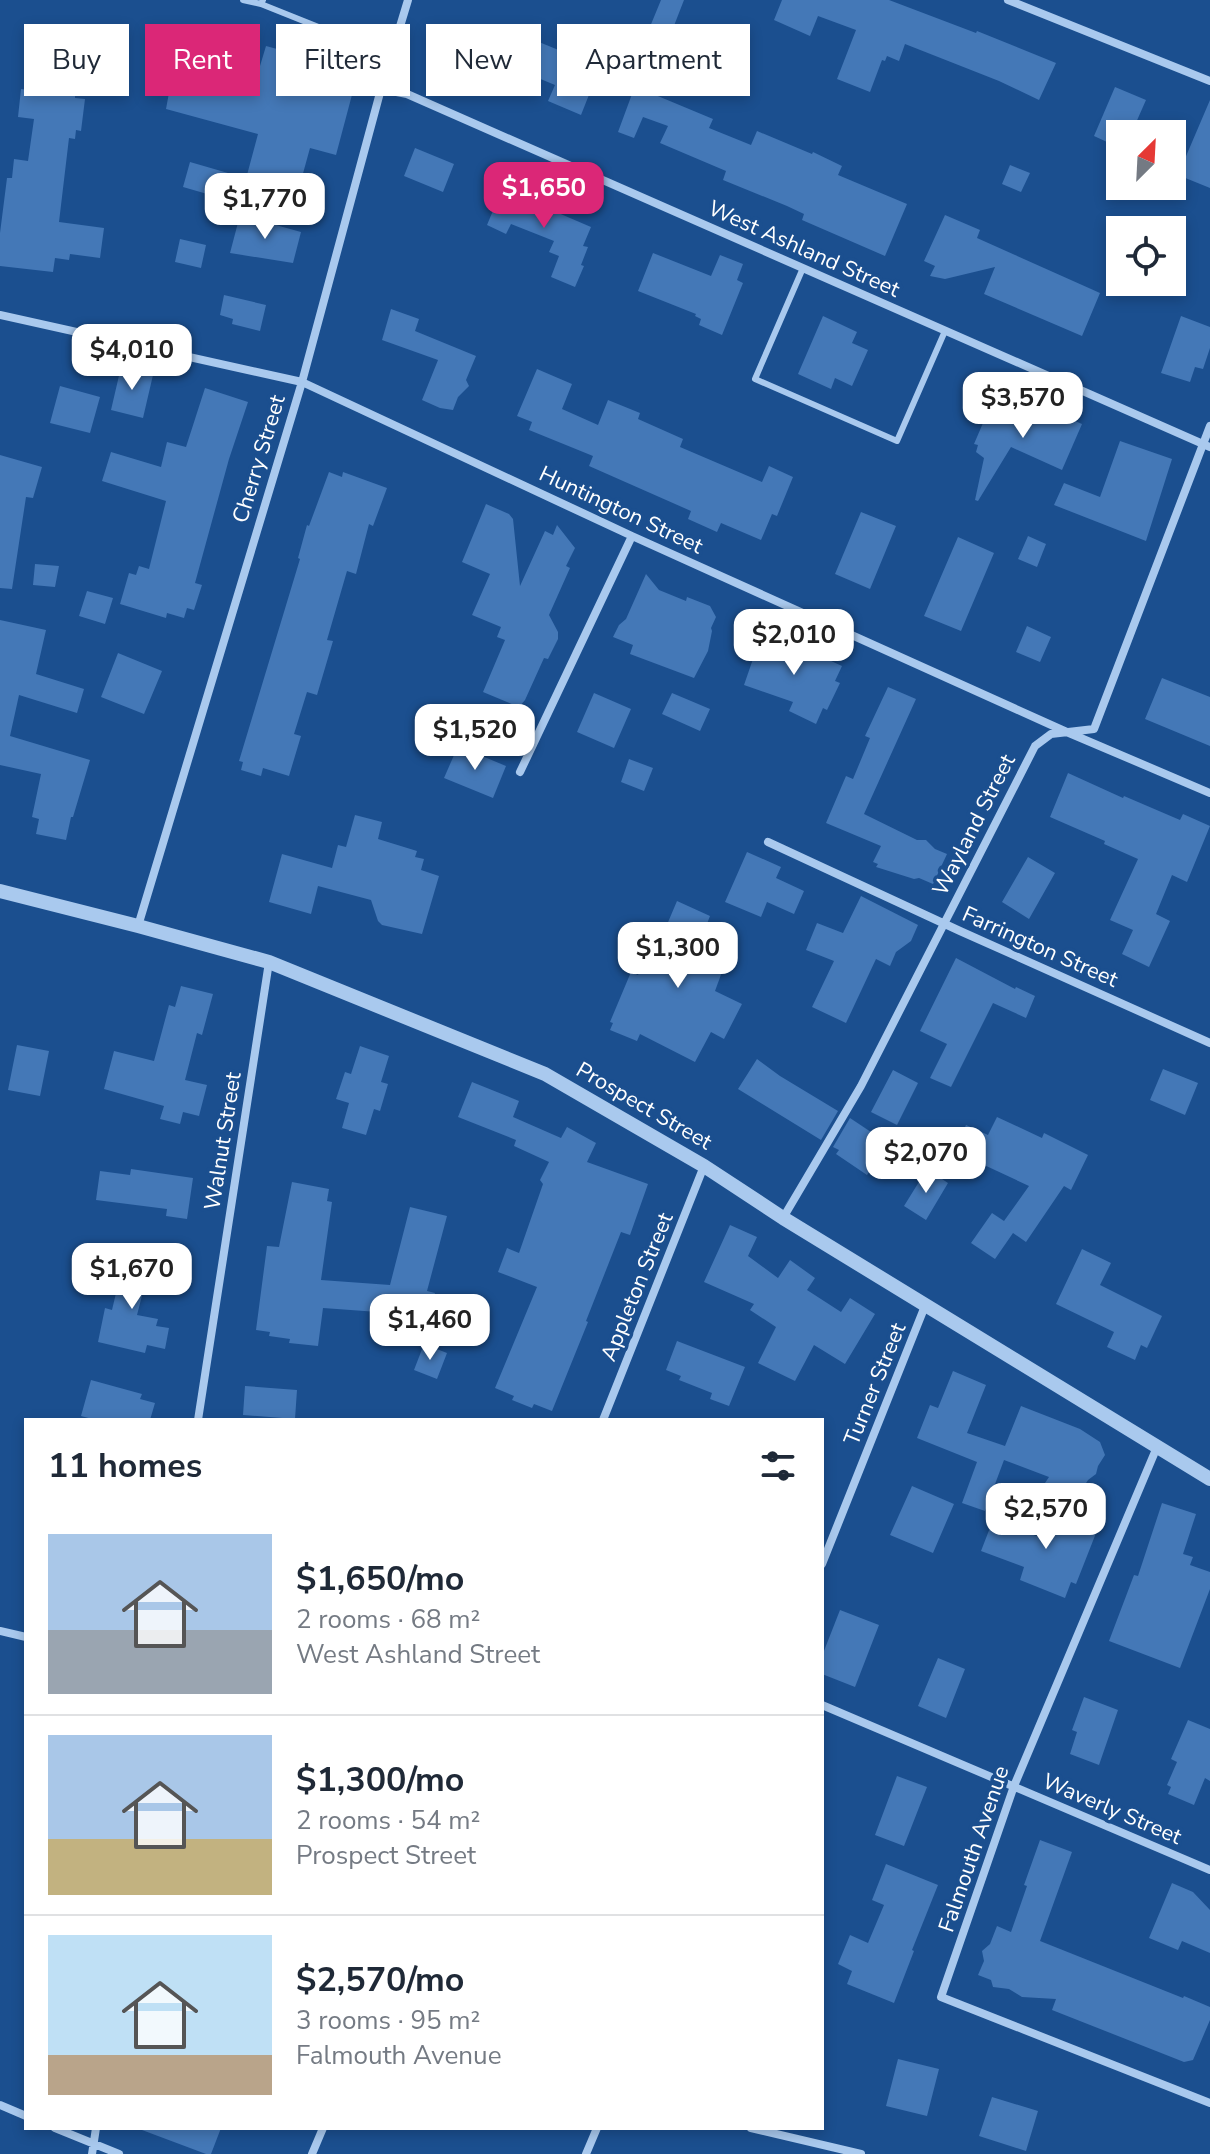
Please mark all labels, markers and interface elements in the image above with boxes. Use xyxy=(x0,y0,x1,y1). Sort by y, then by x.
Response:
chip: Buy xyxy=(24,24,129,96)
chip: Rent xyxy=(145,24,260,96)
chip: Filters xyxy=(276,24,410,96)
chip: New xyxy=(426,24,541,96)
chip: Apartment xyxy=(557,24,750,96)
north arrow xyxy=(1106,120,1186,200)
map controls xyxy=(1106,120,1186,296)
pin: $1,650 xyxy=(479,162,609,230)
text: $1,650 xyxy=(502,170,586,205)
pin: $1,770 xyxy=(200,173,330,241)
text: $1,770 xyxy=(223,181,307,216)
street label: West Ashland Street xyxy=(704,193,905,305)
button: locate xyxy=(1106,216,1186,296)
pin: $4,010 xyxy=(67,324,197,392)
text: $4,010 xyxy=(90,332,174,367)
pin: $3,570 xyxy=(958,372,1088,440)
text: $3,570 xyxy=(981,380,1065,415)
street label: Cherry Street xyxy=(225,391,293,527)
street label: Huntington Street xyxy=(534,459,708,561)
pin: $2,010 xyxy=(729,609,859,677)
text: $2,010 xyxy=(752,617,836,652)
pin: $1,520 xyxy=(410,704,540,772)
text: $1,520 xyxy=(433,712,517,747)
street label: Wayland Street xyxy=(925,749,1023,901)
street label: Farrington Street xyxy=(957,899,1123,995)
pin: $1,300 xyxy=(613,922,743,990)
text: $1,300 xyxy=(636,930,720,965)
street label: Prospect Street xyxy=(571,1055,718,1157)
street label: Walnut Street xyxy=(197,1070,249,1212)
pin: $2,070 xyxy=(861,1127,991,1195)
text: $2,070 xyxy=(884,1135,968,1170)
street label: Appleton Street xyxy=(594,1208,681,1366)
pin: $1,670 xyxy=(67,1243,197,1311)
text: $1,670 xyxy=(90,1251,174,1286)
pin: $1,460 xyxy=(365,1294,495,1362)
text: $1,460 xyxy=(388,1302,472,1337)
street label: Turner Street xyxy=(837,1318,913,1450)
text: 11 homes xyxy=(48,1443,202,1489)
icon: filters xyxy=(756,1444,800,1488)
pin: $2,570 xyxy=(981,1483,1111,1551)
text: $2,570 xyxy=(1004,1491,1088,1526)
text: $1,650/mo xyxy=(296,1556,464,1602)
icon: home xyxy=(112,1566,208,1662)
text: 2 rooms · 68 m² xyxy=(296,1602,480,1637)
text: West Ashland Street xyxy=(296,1637,540,1672)
text: $1,300/mo xyxy=(296,1757,464,1803)
street label: Falmouth Avenue xyxy=(932,1762,1016,1936)
street label: Waverly Street xyxy=(1038,1766,1186,1852)
icon: home xyxy=(112,1767,208,1863)
text: 2 rooms · 54 m² xyxy=(296,1803,480,1838)
text: Prospect Street xyxy=(296,1838,476,1873)
text: $2,570/mo xyxy=(296,1957,464,2003)
icon: home xyxy=(112,1967,208,2063)
text: 3 rooms · 95 m² xyxy=(296,2003,480,2038)
text: Falmouth Avenue xyxy=(296,2038,502,2073)

